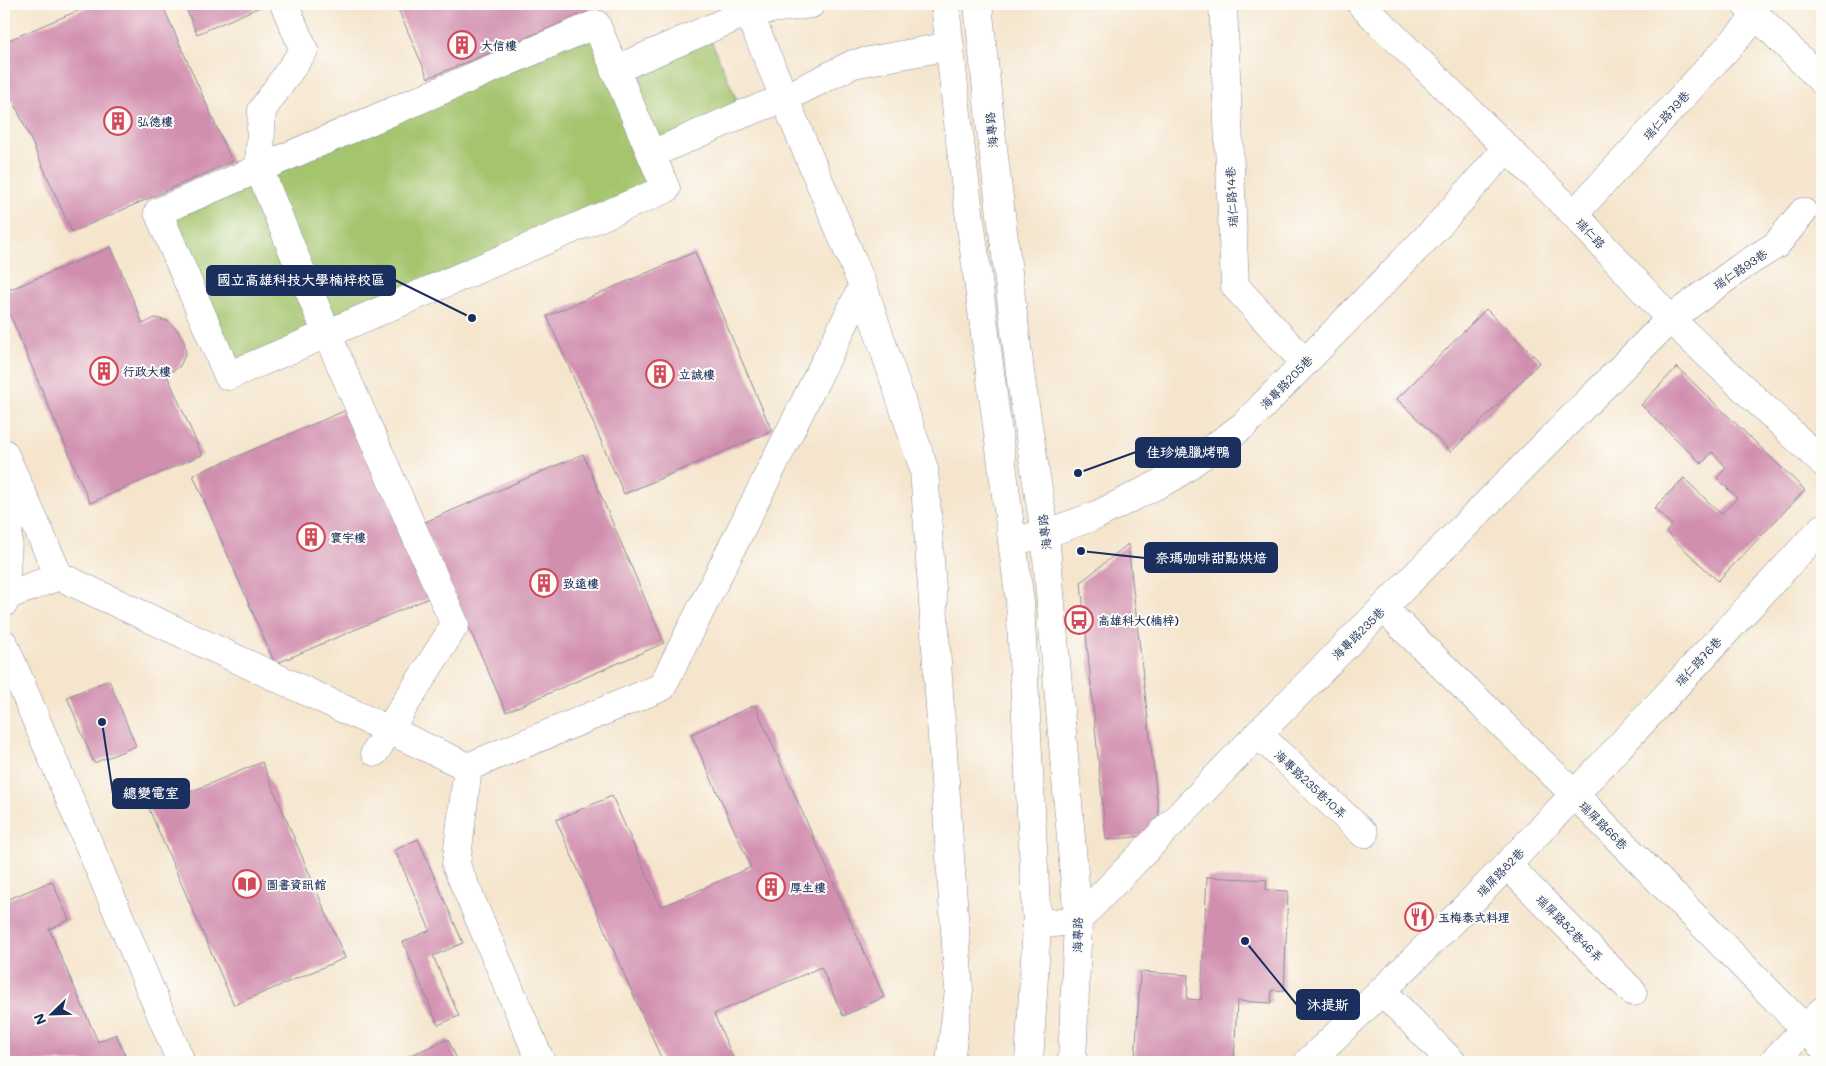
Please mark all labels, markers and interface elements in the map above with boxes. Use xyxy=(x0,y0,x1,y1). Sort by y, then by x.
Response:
building icon: 大信樓 xyxy=(447,30,477,60)
place label: 大信樓 xyxy=(481,37,517,53)
street label: 瑞仁路79巷 xyxy=(1639,87,1693,143)
building icon: 弘德樓 xyxy=(103,106,133,136)
street label: 海專路 xyxy=(981,111,1001,149)
place label: 弘德樓 xyxy=(137,113,173,129)
street label: 瑞仁路14巷 xyxy=(1221,166,1241,228)
street label: 瑞仁路 xyxy=(1573,214,1609,252)
street label: 瑞仁路93巷 xyxy=(1710,245,1770,293)
callout: 國立高雄科技大學楠梓校區 xyxy=(207,266,395,295)
text: 國立高雄科技大學楠梓校區 xyxy=(217,270,385,289)
street label: 海專路205巷 xyxy=(1256,352,1316,412)
building icon: 行政大樓 xyxy=(89,356,119,386)
building icon: 立誠樓 xyxy=(645,359,675,389)
place label: 行政大樓 xyxy=(123,363,171,379)
place label: 立誠樓 xyxy=(679,366,715,382)
callout: 佳珍燒臘烤鴨 xyxy=(1136,438,1240,467)
text: 佳珍燒臘烤鴨 xyxy=(1146,442,1230,461)
street label: 海專路 xyxy=(1034,513,1054,551)
building icon: 寰宇樓 xyxy=(296,522,326,552)
place label: 寰宇樓 xyxy=(330,529,366,545)
callout: 奈瑪咖啡甜點烘焙 xyxy=(1145,543,1277,572)
text: 奈瑪咖啡甜點烘焙 xyxy=(1155,548,1267,567)
building icon: 致遠樓 xyxy=(529,568,559,598)
place label: 致遠樓 xyxy=(563,575,599,591)
street label: 海專路235巷 xyxy=(1328,603,1388,663)
bus stop icon: 高雄科大(楠梓) xyxy=(1064,605,1094,635)
place label: 高雄科大(楠梓) xyxy=(1098,612,1179,628)
street label: 瑞仁路76巷 xyxy=(1671,633,1725,689)
street label: 海專路235巷10弄 xyxy=(1271,746,1351,822)
callout: 總變電室 xyxy=(113,779,189,808)
text: 總變電室 xyxy=(123,783,179,802)
street label: 瑞屏路66巷 xyxy=(1576,797,1632,853)
street label: 瑞屏路82巷 xyxy=(1473,844,1527,900)
library icon: 圖書資訊館 xyxy=(232,869,262,899)
building icon: 厚生樓 xyxy=(756,872,786,902)
place label: 圖書資訊館 xyxy=(266,876,327,892)
place label: 厚生樓 xyxy=(790,879,826,895)
street label: 瑞屏路82巷46弄 xyxy=(1533,891,1607,965)
restaurant icon: 玉梅泰式料理 xyxy=(1404,902,1434,932)
place label: 玉梅泰式料理 xyxy=(1438,909,1510,925)
street label: 海專路 xyxy=(1069,917,1085,953)
north arrow xyxy=(28,988,78,1038)
callout: 沐提斯 xyxy=(1297,990,1359,1019)
text: 沐提斯 xyxy=(1307,995,1349,1014)
text: N xyxy=(29,1011,50,1028)

